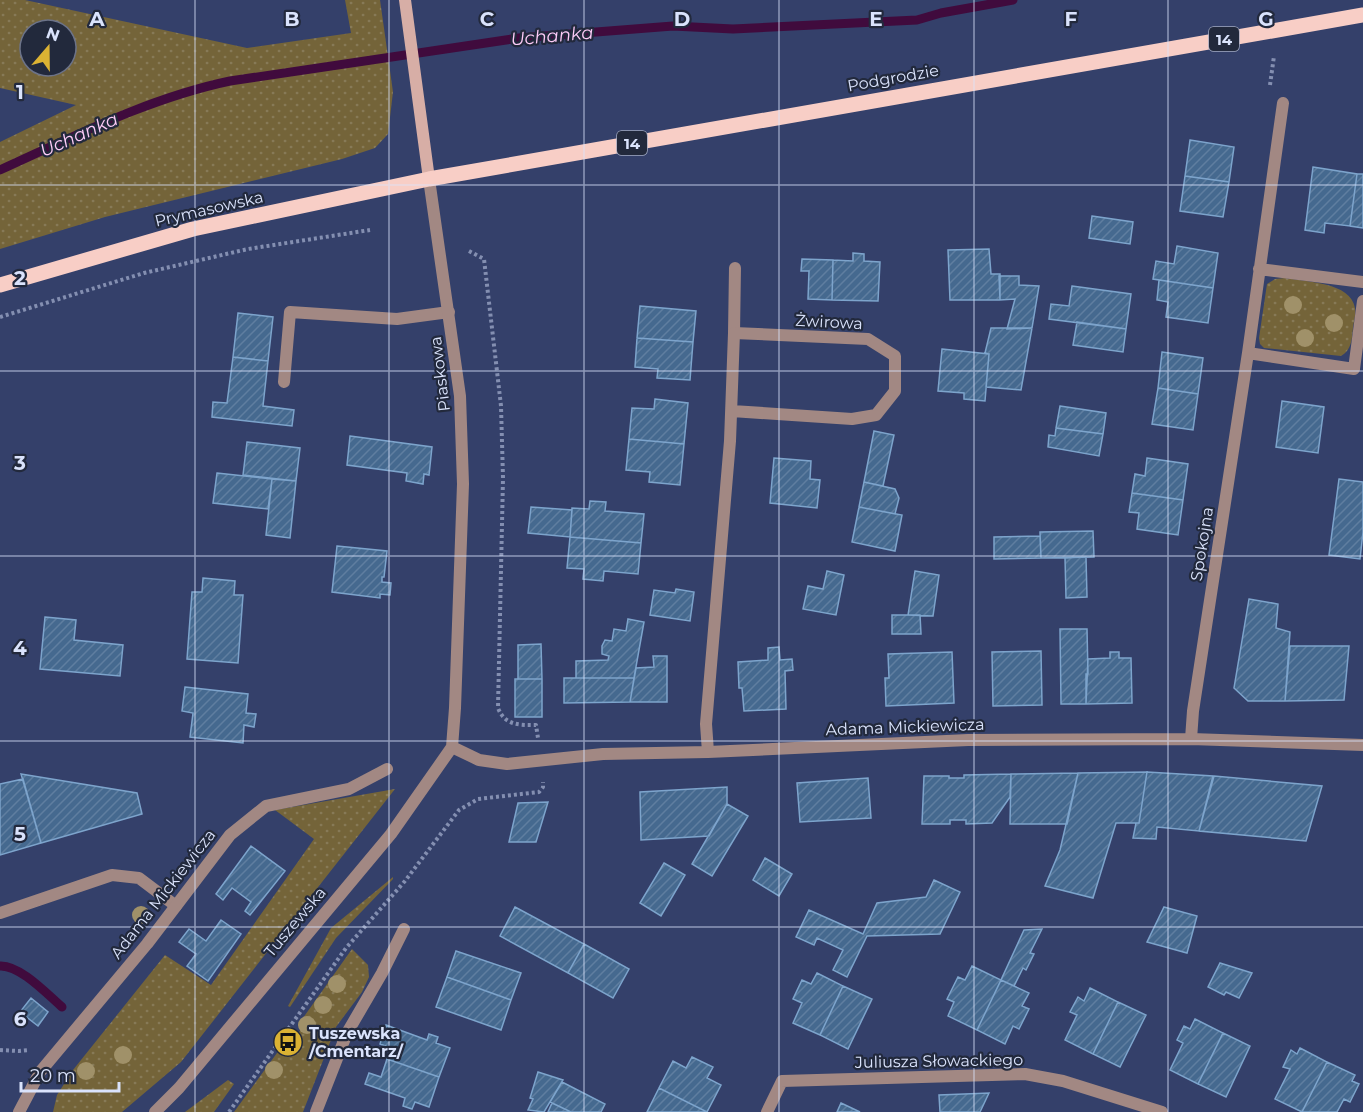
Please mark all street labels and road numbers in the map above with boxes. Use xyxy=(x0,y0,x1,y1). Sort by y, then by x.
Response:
road number: 14 xyxy=(1209,27,1239,51)
street label: Podgrodzie xyxy=(846,61,940,95)
road number: 14 xyxy=(617,131,647,155)
street label: Prymasowska xyxy=(153,187,265,231)
street label: Żwirowa xyxy=(795,311,863,333)
street label: Piaskowa xyxy=(426,335,454,413)
street label: Spokojna xyxy=(1187,506,1217,582)
street label: Adama Mickiewicza xyxy=(825,715,985,739)
street label: Adama Mickiewicza xyxy=(107,825,219,963)
street label: Tuszewska xyxy=(260,883,330,961)
street label: Juliusza Słowackiego xyxy=(854,1050,1023,1072)

